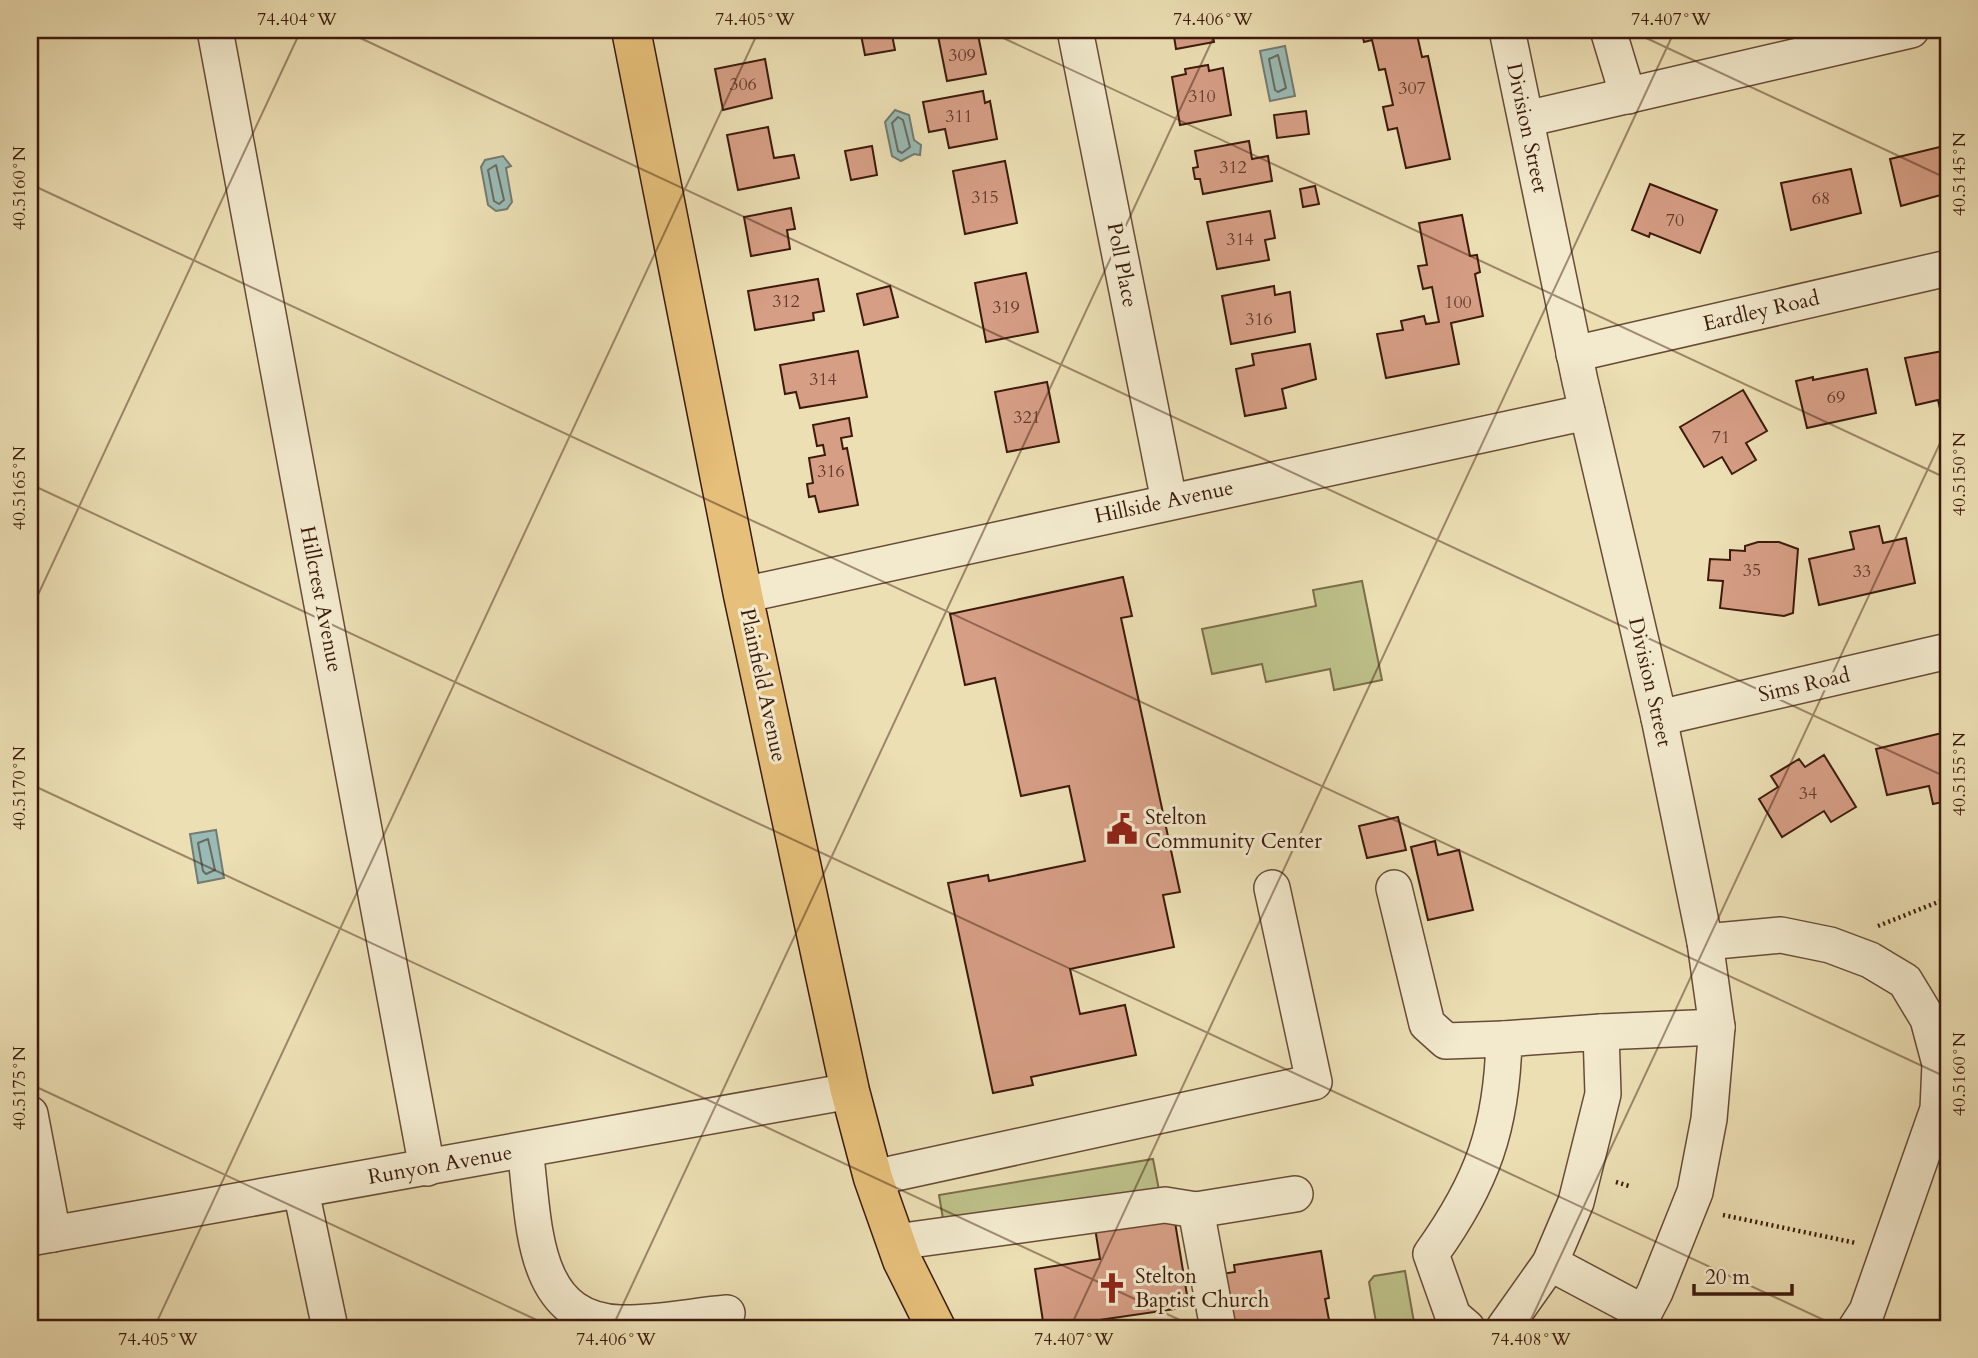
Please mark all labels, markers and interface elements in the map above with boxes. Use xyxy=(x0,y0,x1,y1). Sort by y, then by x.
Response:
text: 74.404°W xyxy=(257,7,337,32)
text: 74.405°W xyxy=(715,7,795,32)
text: 74.406°W xyxy=(1173,7,1253,32)
text: 74.407°W xyxy=(1631,7,1711,32)
house number: 309 xyxy=(948,43,976,68)
street label: Division Street xyxy=(1499,60,1555,196)
house number: 306 xyxy=(729,72,757,97)
house number: 307 xyxy=(1398,76,1426,101)
house number: 310 xyxy=(1188,84,1216,109)
house number: 311 xyxy=(945,104,973,129)
text: 40.5145°N xyxy=(1947,131,1972,216)
text: 40.5160°N xyxy=(7,145,32,230)
house number: 312 xyxy=(1219,155,1247,180)
house number: 315 xyxy=(971,185,999,210)
house number: 68 xyxy=(1812,186,1830,211)
house number: 70 xyxy=(1666,208,1684,233)
street label: Poll Place xyxy=(1100,220,1144,310)
house number: 314 xyxy=(1226,227,1254,252)
street label: Eardley Road xyxy=(1700,284,1822,338)
house number: 312 xyxy=(772,289,800,314)
house number: 100 xyxy=(1444,290,1472,315)
house number: 319 xyxy=(992,295,1020,320)
house number: 316 xyxy=(1245,307,1273,332)
house number: 314 xyxy=(809,367,837,392)
house number: 69 xyxy=(1827,385,1845,410)
house number: 321 xyxy=(1013,405,1041,430)
house number: 71 xyxy=(1712,425,1730,450)
text: 40.5150°N xyxy=(1947,431,1972,516)
text: 40.5165°N xyxy=(7,445,32,530)
house number: 316 xyxy=(817,459,845,484)
street label: Hillside Avenue xyxy=(1092,473,1236,531)
street label: Hillcrest Avenue xyxy=(293,523,349,675)
house number: 35 xyxy=(1743,558,1761,583)
house number: 33 xyxy=(1853,559,1871,584)
street label: Plainfield Avenue xyxy=(733,606,793,764)
street label: Division Street xyxy=(1621,614,1679,750)
street label: Sims Road xyxy=(1755,660,1853,710)
text: 40.5155°N xyxy=(1947,731,1972,816)
text: 40.5170°N xyxy=(7,745,32,830)
house number: 34 xyxy=(1799,781,1817,806)
place label: Stelton Community Center xyxy=(1145,803,1322,856)
public building icon: Stelton Community Center xyxy=(1105,812,1139,846)
text: 40.5160°N xyxy=(1947,1031,1972,1116)
text: 40.5175°N xyxy=(7,1045,32,1130)
street label: Runyon Avenue xyxy=(366,1138,514,1192)
scale bar xyxy=(1694,1253,1792,1297)
place label: Stelton Baptist Church xyxy=(1135,1262,1270,1315)
text: 20 m xyxy=(1705,1263,1750,1292)
church icon: Stelton Baptist Church xyxy=(1095,1271,1129,1305)
text: 74.405°W xyxy=(118,1327,198,1352)
text: 74.406°W xyxy=(576,1327,656,1352)
text: 74.407°W xyxy=(1034,1327,1114,1352)
text: 74.408°W xyxy=(1491,1327,1571,1352)

